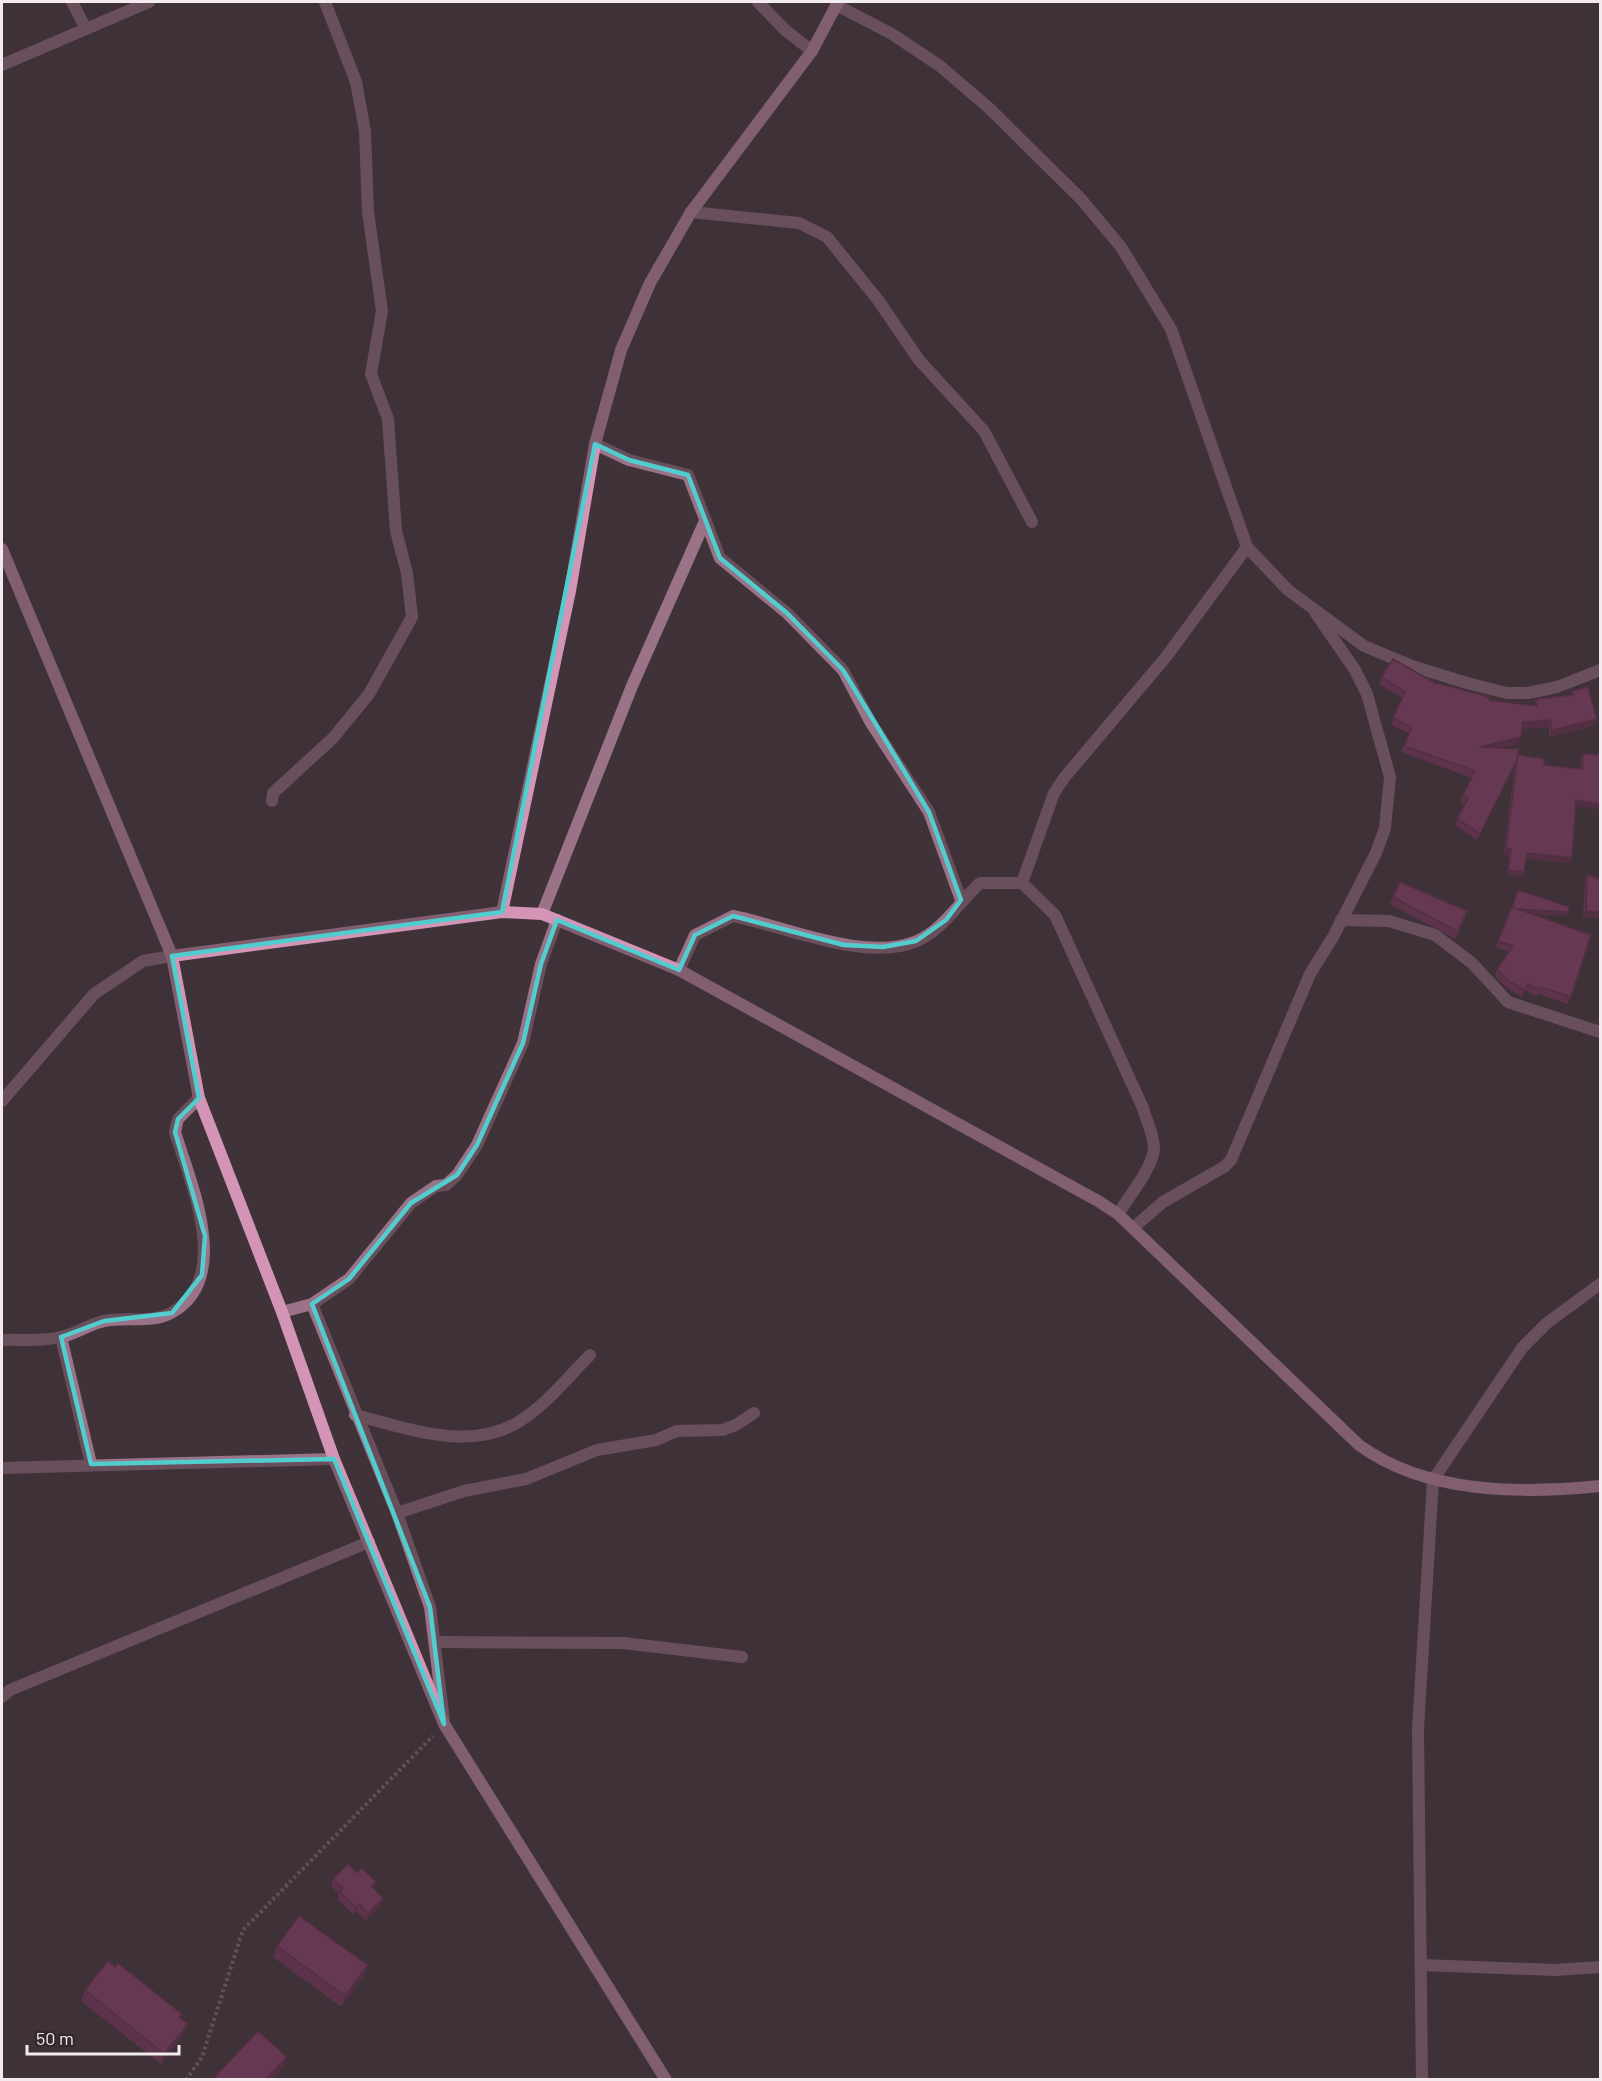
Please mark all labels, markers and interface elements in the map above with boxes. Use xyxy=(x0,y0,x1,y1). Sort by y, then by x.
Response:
scale bar xyxy=(27,2018,178,2056)
text: 50 m xyxy=(36,2027,74,2049)

